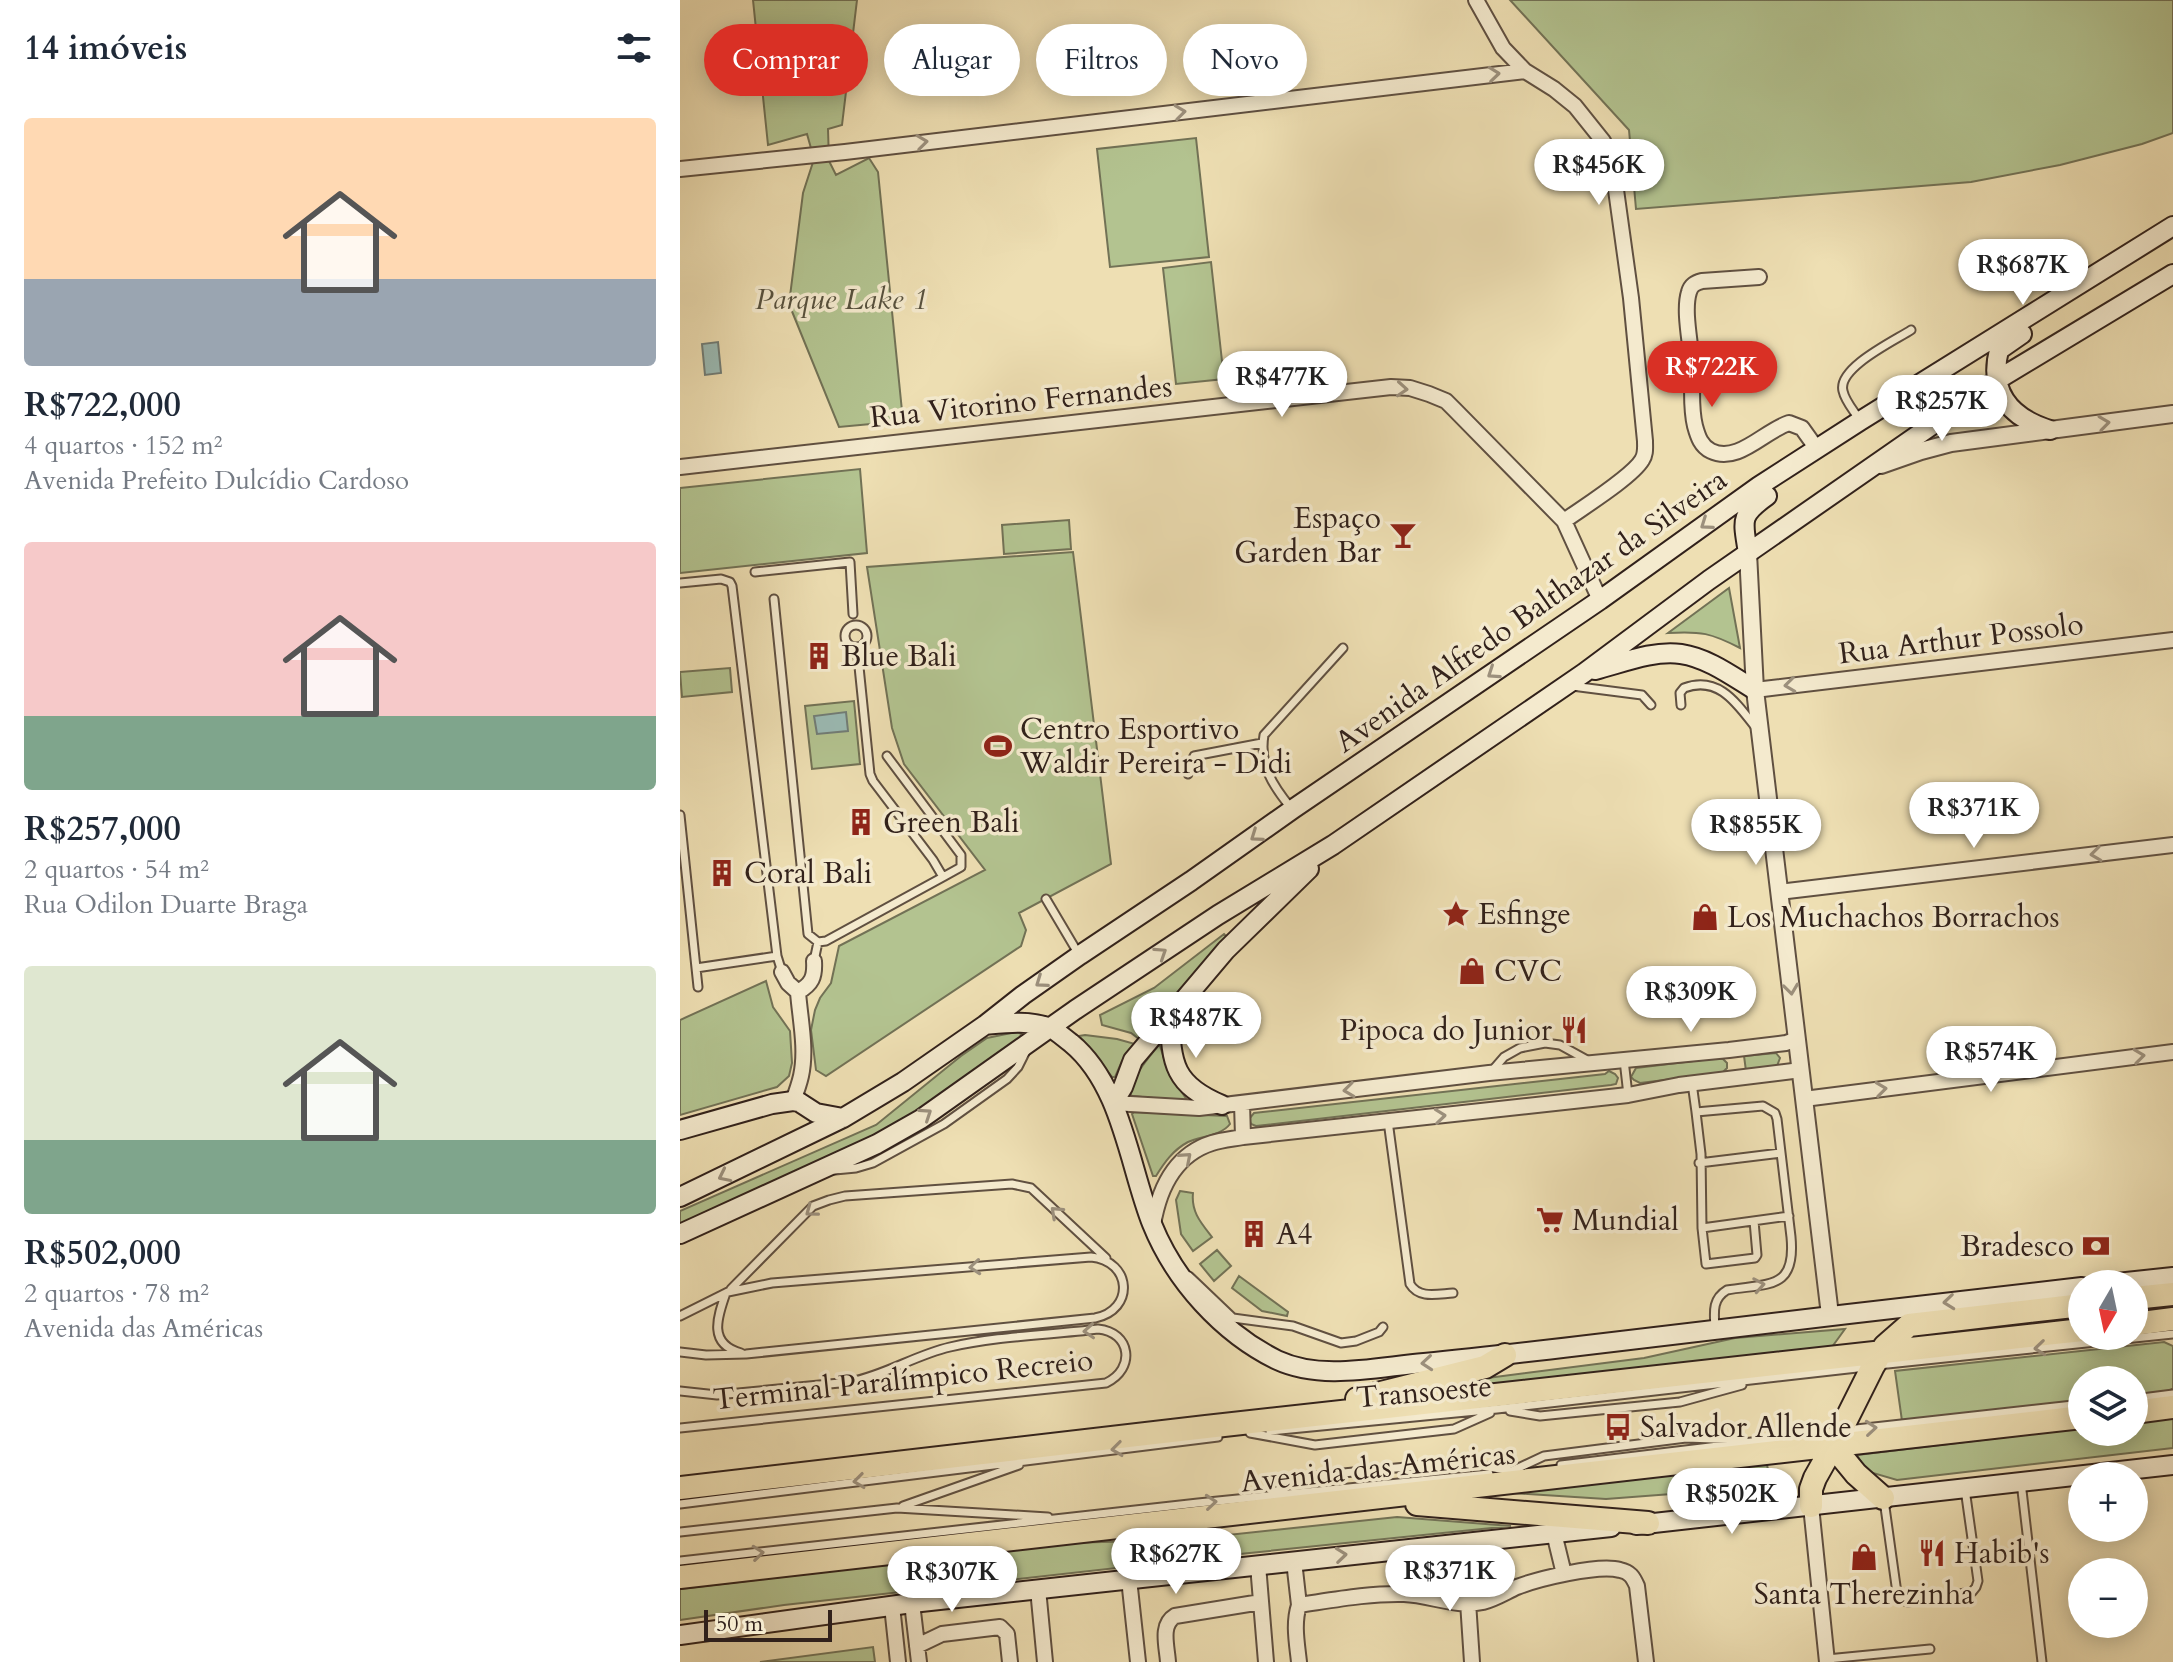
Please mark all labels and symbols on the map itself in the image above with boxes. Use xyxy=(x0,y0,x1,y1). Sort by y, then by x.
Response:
one-way arrow xyxy=(1488,66,1501,83)
one-way arrow xyxy=(1173,104,1187,121)
one-way arrow xyxy=(915,134,929,151)
pin: R$456K xyxy=(1534,139,1664,207)
pin: R$687K xyxy=(1958,239,2088,307)
park label: Parque Lake 1 xyxy=(755,279,927,320)
pin: R$722K xyxy=(1647,341,1777,409)
pin: R$477K xyxy=(1217,351,1347,419)
street label: Rua Vitorino Fernandes xyxy=(868,366,1174,438)
pin: R$257K xyxy=(1877,375,2007,443)
one-way arrow xyxy=(1396,380,1409,397)
one-way arrow xyxy=(2097,415,2111,432)
street label: Avenida Alfredo Balthazar da Silveira xyxy=(1327,459,1735,763)
place label: Espaço Garden Bar xyxy=(1234,498,1381,573)
one-way arrow xyxy=(1701,514,1715,529)
bar icon: Espaço Garden Bar xyxy=(1388,520,1418,550)
street label: Rua Arthur Possolo xyxy=(1836,604,2086,674)
place label: Blue Bali xyxy=(841,636,957,677)
building icon: Blue Bali xyxy=(804,641,834,671)
one-way arrow xyxy=(1487,663,1502,678)
one-way arrow xyxy=(1783,677,1796,694)
place label: Centro Esportivo Waldir Pereira - Didi xyxy=(1019,709,1292,784)
sports icon: Centro Esportivo Waldir Pereira - Didi xyxy=(983,731,1013,761)
pin: R$371K xyxy=(1909,782,2039,850)
pin: R$855K xyxy=(1691,799,1821,867)
place label: Green Bali xyxy=(883,802,1019,843)
building icon: Green Bali xyxy=(846,807,876,837)
one-way arrow xyxy=(1250,826,1264,841)
one-way arrow xyxy=(2089,846,2102,863)
place label: Coral Bali xyxy=(744,853,872,894)
building icon: Coral Bali xyxy=(707,858,737,888)
place label: Esfinge xyxy=(1478,894,1571,935)
place label: Los Muchachos Borrachos xyxy=(1727,897,2060,938)
place icon: Esfinge xyxy=(1441,899,1471,929)
shop icon: Los Muchachos Borrachos xyxy=(1690,902,1720,932)
one-way arrow xyxy=(1152,948,1166,963)
place label: CVC xyxy=(1494,951,1562,992)
shop icon: CVC xyxy=(1457,956,1487,986)
pin: R$309K xyxy=(1626,966,1756,1034)
one-way arrow xyxy=(1035,972,1050,987)
one-way arrow xyxy=(1782,983,1799,996)
pin: R$487K xyxy=(1131,992,1261,1060)
place label: Pipoca do Junior xyxy=(1339,1010,1552,1051)
restaurant icon: Pipoca do Junior xyxy=(1559,1015,1589,1045)
pin: R$574K xyxy=(1926,1026,2056,1094)
one-way arrow xyxy=(2133,1048,2146,1065)
one-way arrow xyxy=(1875,1081,1888,1098)
one-way arrow xyxy=(1342,1082,1355,1099)
one-way arrow xyxy=(1434,1107,1447,1124)
one-way arrow xyxy=(917,1109,932,1124)
one-way arrow xyxy=(1177,1153,1192,1168)
one-way arrow xyxy=(718,1166,733,1181)
place label: Mundial xyxy=(1572,1200,1679,1241)
one-way arrow xyxy=(805,1202,820,1216)
supermarket icon: Mundial xyxy=(1535,1205,1565,1235)
one-way arrow xyxy=(1051,1207,1065,1222)
place label: A4 xyxy=(1276,1214,1313,1255)
building icon: A4 xyxy=(1239,1219,1269,1249)
place label: Bradesco xyxy=(1960,1226,2074,1267)
bank icon: Bradesco xyxy=(2081,1231,2111,1261)
one-way arrow xyxy=(968,1258,981,1275)
north arrow xyxy=(2068,1270,2148,1350)
one-way arrow xyxy=(1753,1277,1766,1294)
one-way arrow xyxy=(1942,1293,1955,1310)
one-way arrow xyxy=(1082,1322,1095,1339)
street label: Terminal Paralímpico Recreio xyxy=(711,1340,1095,1420)
one-way arrow xyxy=(2033,1340,2046,1357)
one-way arrow xyxy=(1420,1354,1433,1371)
street label: Transoeste xyxy=(1354,1366,1494,1418)
place label: Salvador Allende xyxy=(1640,1407,1852,1448)
bus stop icon: Salvador Allende xyxy=(1603,1412,1633,1442)
one-way arrow xyxy=(1865,1419,1878,1436)
street label: Avenida das Américas xyxy=(1239,1433,1517,1503)
one-way arrow xyxy=(1110,1440,1124,1457)
pin: R$502K xyxy=(1667,1468,1797,1536)
one-way arrow xyxy=(852,1472,865,1489)
one-way arrow xyxy=(1205,1494,1218,1511)
pin: R$627K xyxy=(1111,1528,1241,1596)
place label: Habib's xyxy=(1954,1533,2050,1574)
restaurant icon: Habib's xyxy=(1917,1538,1947,1568)
shop icon: Santa Therezinha xyxy=(1849,1542,1879,1572)
one-way arrow xyxy=(751,1544,764,1561)
pin: R$371K xyxy=(1385,1545,1515,1613)
pin: R$307K xyxy=(887,1546,1017,1614)
one-way arrow xyxy=(1335,1547,1348,1564)
place label: Santa Therezinha xyxy=(1754,1574,1974,1615)
scale bar xyxy=(704,1606,832,1642)

